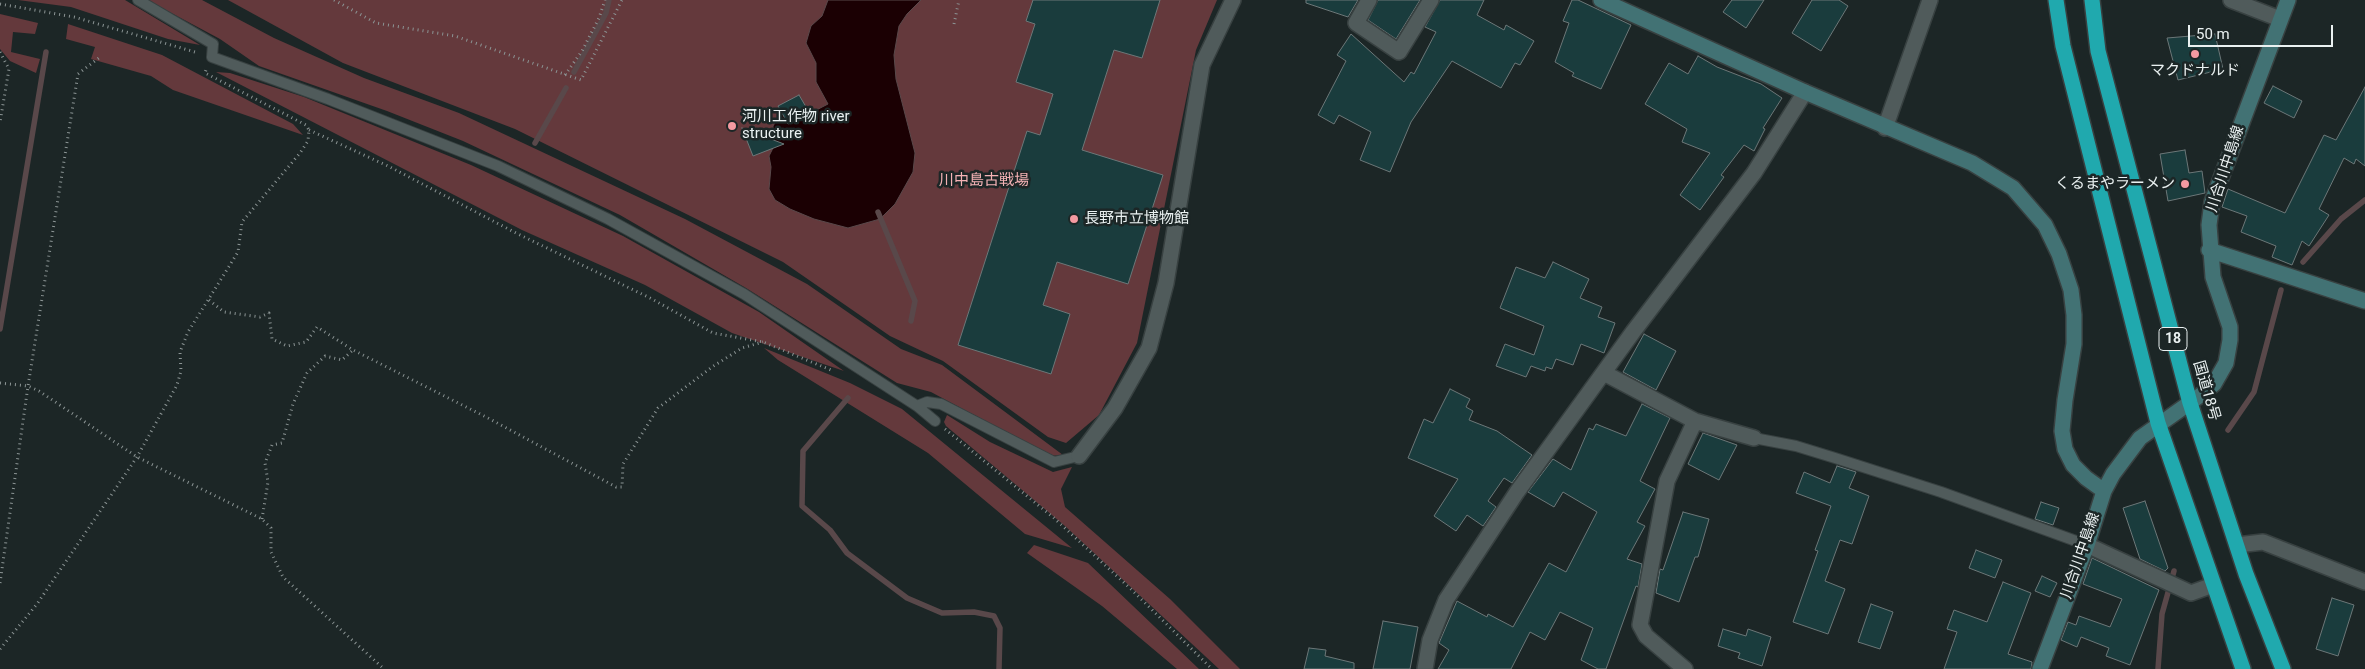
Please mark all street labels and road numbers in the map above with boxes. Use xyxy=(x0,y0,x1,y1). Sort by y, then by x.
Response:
street label: 川合川中島線 xyxy=(2204,123,2248,215)
road number: 18 xyxy=(2159,328,2187,350)
street label: 国道18号 xyxy=(2189,359,2223,423)
street label: 川合川中島線 xyxy=(2058,511,2104,601)

